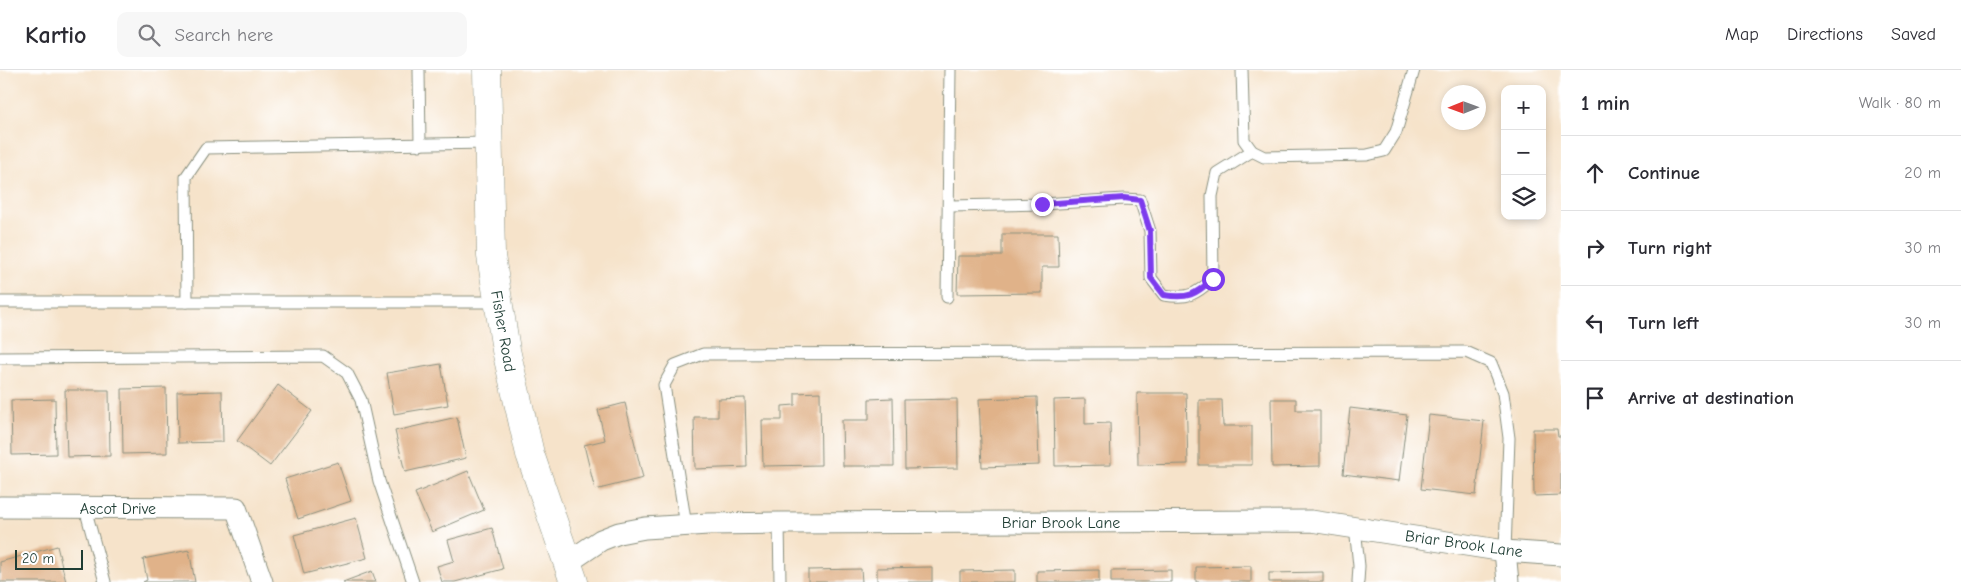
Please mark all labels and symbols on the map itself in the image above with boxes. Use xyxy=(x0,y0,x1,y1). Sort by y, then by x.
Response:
north arrow xyxy=(1441,85,1486,130)
route end xyxy=(1031,193,1054,216)
route start xyxy=(1202,268,1225,291)
street label: Fisher Road xyxy=(487,289,519,373)
street label: Ascot Drive xyxy=(80,500,156,518)
street label: Briar Brook Lane xyxy=(1002,514,1120,532)
street label: Briar Brook Lane xyxy=(1404,527,1524,561)
scale bar xyxy=(15,547,82,570)

